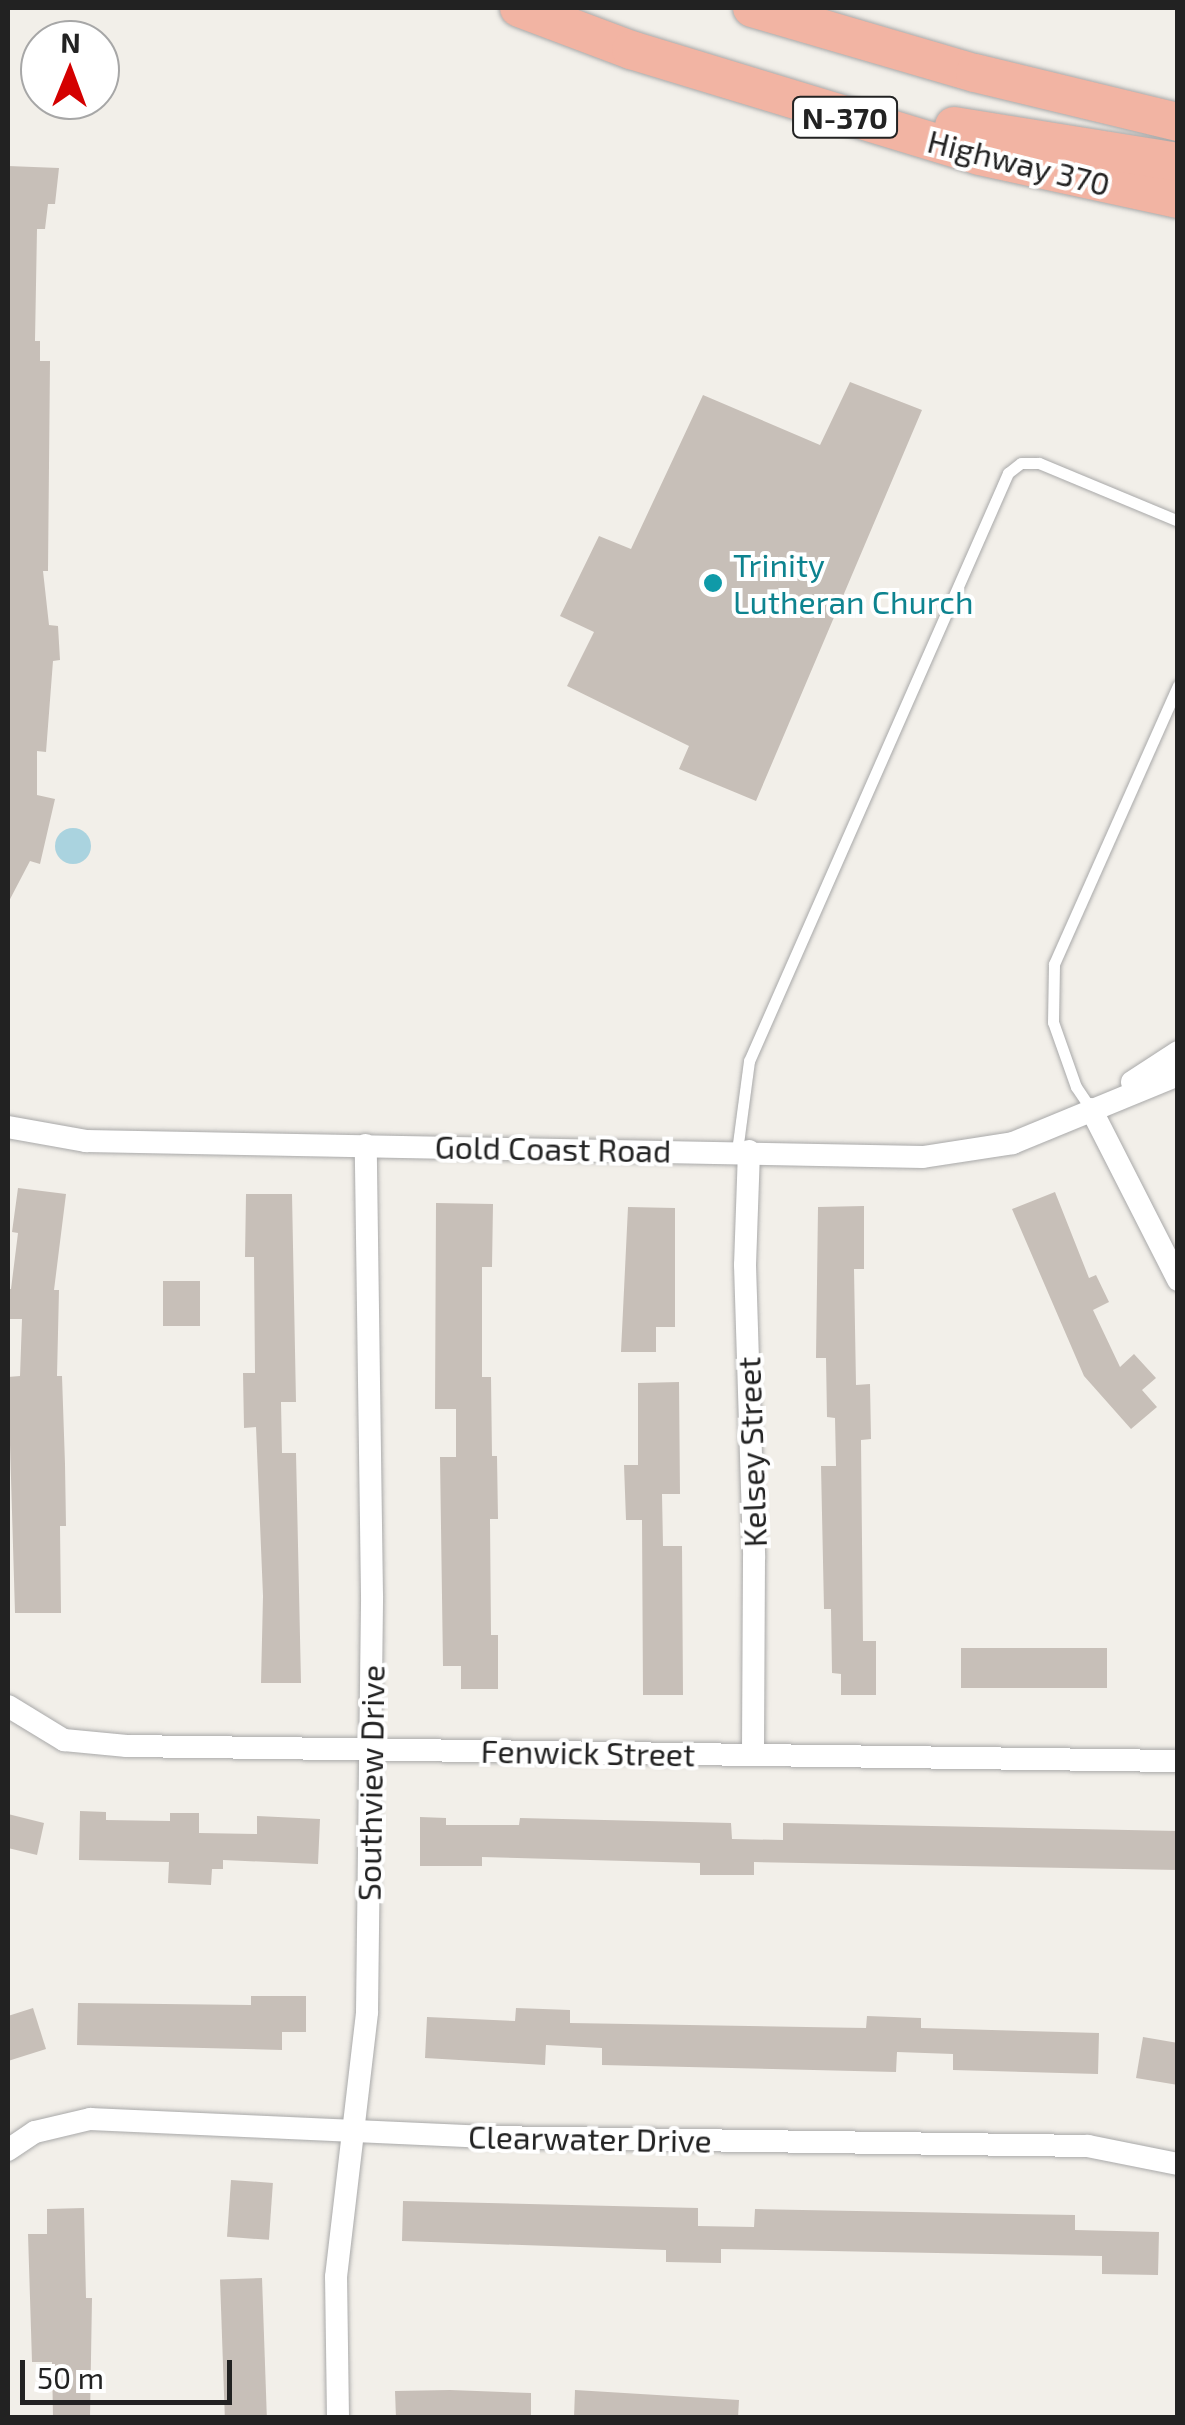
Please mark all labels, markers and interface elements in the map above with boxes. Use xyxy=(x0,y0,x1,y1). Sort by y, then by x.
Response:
north arrow xyxy=(20,20,120,120)
text: N xyxy=(60,25,81,59)
road number: N-370 xyxy=(790,92,900,142)
street label: Highway 370 xyxy=(924,121,1114,203)
place label: Trinity Lutheran Church xyxy=(733,546,974,621)
marker: Trinity Lutheran Church xyxy=(702,572,724,594)
street label: Gold Coast Road xyxy=(434,1127,672,1169)
street label: Kelsey Street xyxy=(728,1356,774,1548)
street label: Southview Drive xyxy=(349,1664,391,1902)
street label: Fenwick Street xyxy=(480,1731,696,1773)
street label: Clearwater Drive xyxy=(467,2117,713,2159)
scale bar xyxy=(25,2340,238,2402)
text: 50 m xyxy=(37,2359,104,2395)

